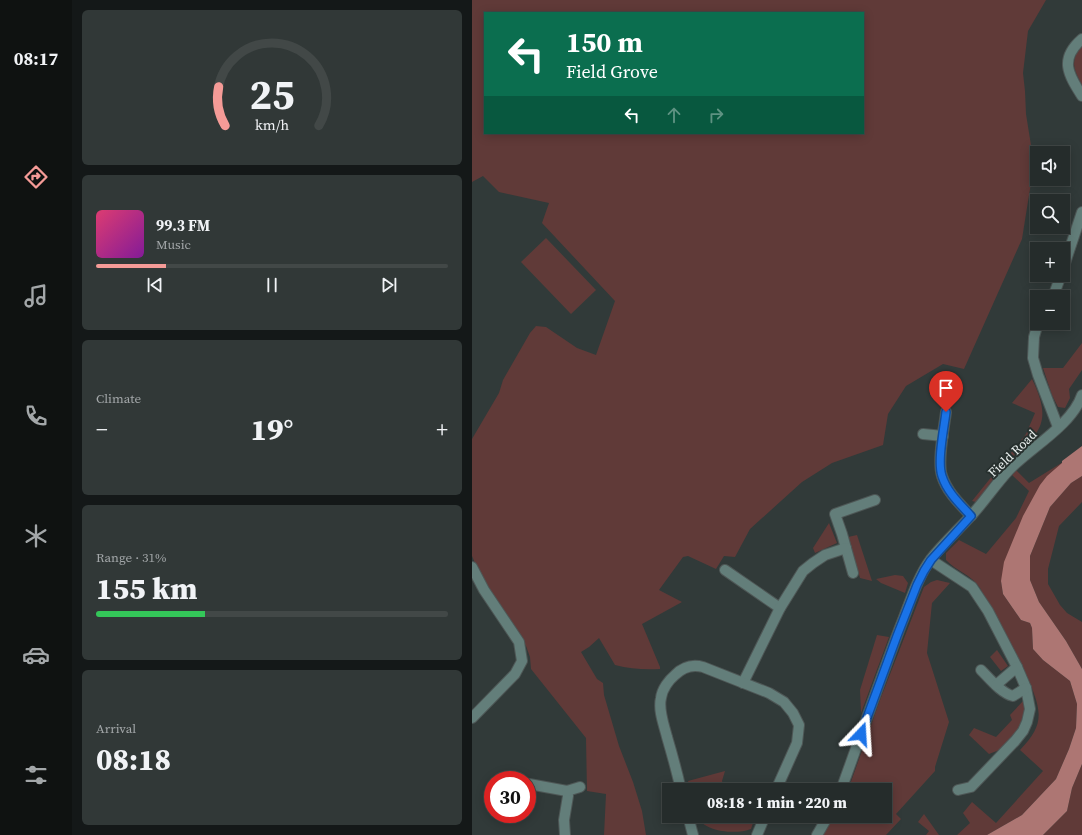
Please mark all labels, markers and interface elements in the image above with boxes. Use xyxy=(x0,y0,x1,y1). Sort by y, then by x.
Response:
text: 150 m xyxy=(566,23,643,61)
icon: left xyxy=(500,28,552,80)
text: 08:17 xyxy=(14,46,58,71)
text: Field Grove xyxy=(566,59,658,84)
text: 25 xyxy=(249,65,295,122)
icon: left xyxy=(621,104,643,126)
icon: ahead xyxy=(663,104,685,126)
icon: right xyxy=(705,104,727,126)
text: km/h xyxy=(255,114,289,134)
map controls xyxy=(1030,146,1070,330)
button: sound xyxy=(1030,146,1070,186)
icon: directions xyxy=(22,163,50,191)
button: search xyxy=(1030,194,1070,234)
text: 99.3 FM xyxy=(156,215,210,236)
text: Music xyxy=(156,236,191,253)
button: + xyxy=(1030,242,1070,282)
icon: previous xyxy=(144,274,166,296)
icon: pause xyxy=(261,274,283,296)
icon: next xyxy=(378,274,400,296)
icon: music xyxy=(22,282,50,310)
button: − xyxy=(1030,290,1070,330)
pin xyxy=(929,371,963,412)
icon: arrive xyxy=(935,377,957,399)
text: Climate xyxy=(96,390,141,407)
icon: phone xyxy=(22,402,50,430)
text: 19° xyxy=(251,409,293,450)
text: − xyxy=(96,414,108,444)
text: + xyxy=(436,414,448,444)
street label: Field Road xyxy=(984,425,1041,481)
icon: climate xyxy=(22,522,50,550)
text: Range · 31% xyxy=(96,549,167,566)
text: 155 km xyxy=(96,568,197,609)
icon: car xyxy=(22,641,50,669)
position arrow xyxy=(840,713,882,755)
text: Arrival xyxy=(96,720,136,737)
text: 08:18 xyxy=(96,739,171,780)
icon: filters xyxy=(22,761,50,789)
speed limit sign: 30 xyxy=(484,771,536,823)
text: 08:18 · 1 min · 220 m xyxy=(707,792,847,813)

